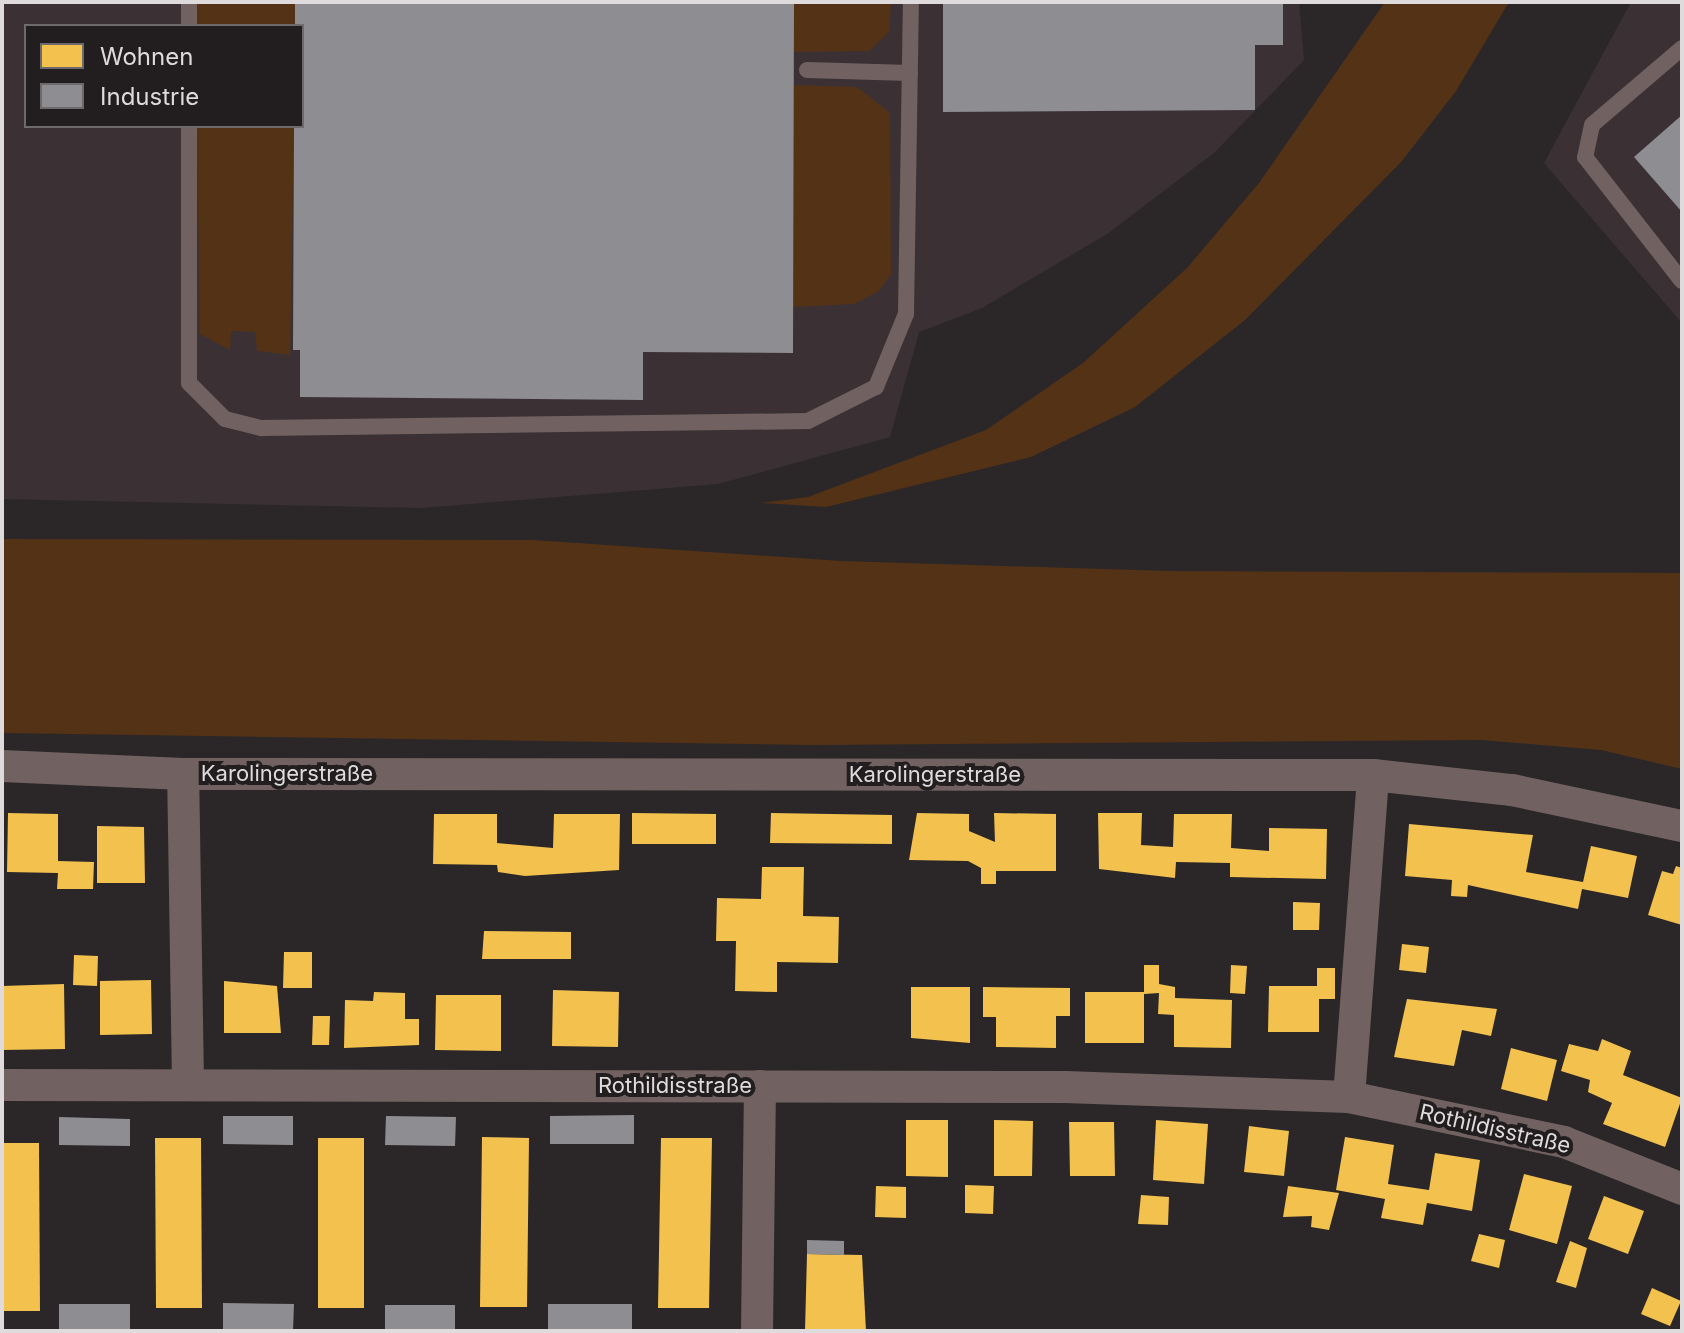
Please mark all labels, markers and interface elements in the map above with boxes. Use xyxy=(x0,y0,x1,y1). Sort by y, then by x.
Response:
legend xyxy=(24,24,304,128)
text: Wohnen xyxy=(100,42,193,71)
text: Industrie xyxy=(100,82,199,111)
street label: Karolingerstraße xyxy=(201,761,373,787)
street label: Karolingerstraße xyxy=(849,762,1021,788)
street label: Rothildisstraße xyxy=(598,1073,752,1099)
street label: Rothildisstraße xyxy=(1417,1099,1573,1159)

